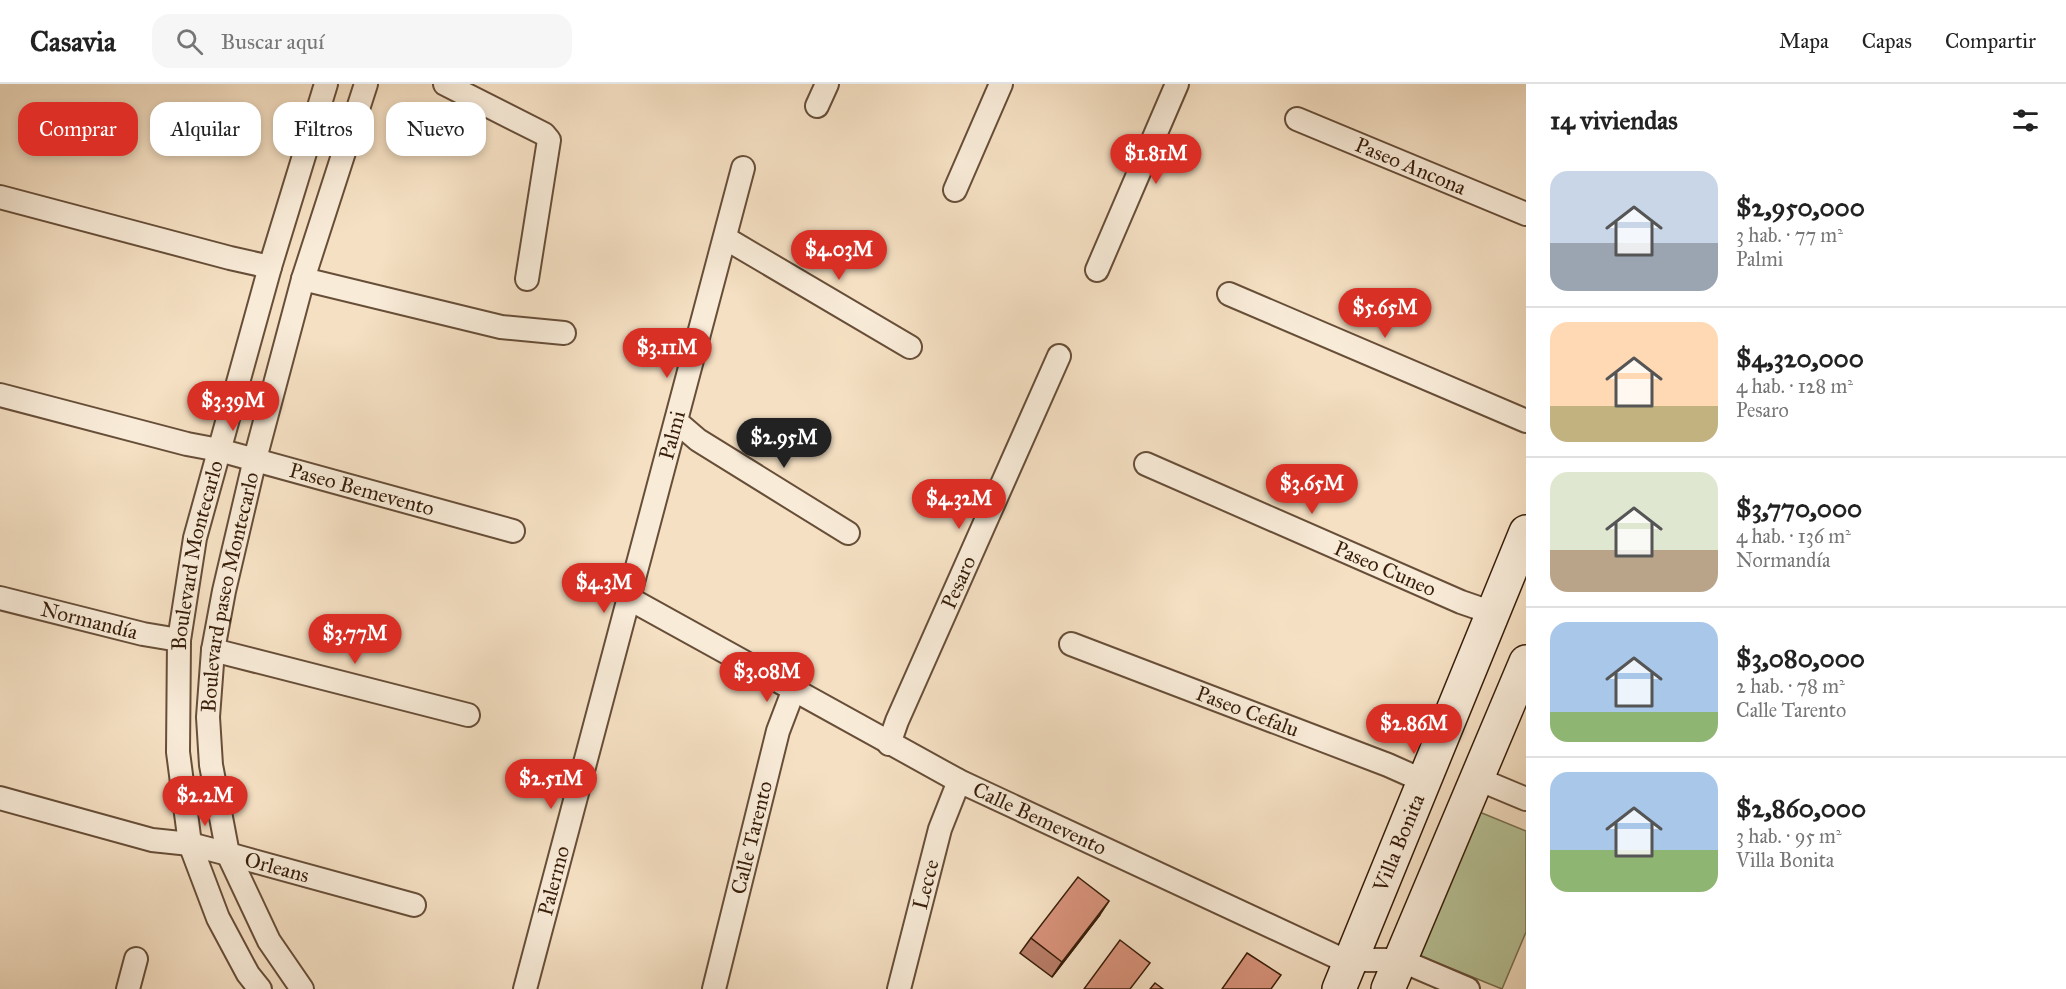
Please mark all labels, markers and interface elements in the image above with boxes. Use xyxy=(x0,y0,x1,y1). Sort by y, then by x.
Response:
search box xyxy=(152,14,572,68)
text: Casavia xyxy=(30,24,116,59)
icon: search xyxy=(173,25,206,58)
text: Buscar aquí xyxy=(221,28,324,55)
text: Mapa xyxy=(1779,28,1829,54)
text: Capas xyxy=(1862,28,1912,54)
text: Compartir xyxy=(1945,28,2036,54)
chip: Comprar xyxy=(18,102,138,156)
chip: Alquilar xyxy=(150,102,261,156)
chip: Filtros xyxy=(273,102,374,156)
chip: Nuevo xyxy=(386,102,486,156)
text: 14 viviendas xyxy=(1550,104,1678,136)
icon: filters xyxy=(2009,104,2042,137)
street label: Paseo Ancona xyxy=(1351,132,1470,201)
pin: $1.81M xyxy=(1107,134,1205,185)
text: $1.81M xyxy=(1124,141,1188,165)
text: $2,950,000 xyxy=(1736,191,1865,223)
icon: home xyxy=(1598,195,1670,267)
text: 3 hab. · 77 m² xyxy=(1736,223,1843,247)
pin: $4.03M xyxy=(790,230,888,281)
text: $4.03M xyxy=(805,237,873,261)
text: Palmi xyxy=(1736,247,1783,271)
pin: $5.65M xyxy=(1336,288,1434,339)
text: $5.65M xyxy=(1352,295,1418,319)
pin: $3.11M xyxy=(618,328,716,379)
text: $3.11M xyxy=(637,335,697,359)
text: $4,320,000 xyxy=(1736,342,1864,374)
icon: home xyxy=(1598,346,1670,418)
text: 4 hab. · 128 m² xyxy=(1736,374,1853,398)
pin: $3.39M xyxy=(184,381,282,432)
text: $3.39M xyxy=(201,388,265,412)
text: Pesaro xyxy=(1736,398,1789,422)
street label: Palmi xyxy=(653,408,691,463)
pin: $2.95M xyxy=(735,418,833,469)
text: $2.95M xyxy=(750,425,818,449)
street label: Boulevard Montecarlo xyxy=(166,457,229,650)
street label: Paseo Bemevento xyxy=(286,457,437,522)
pin: $3.65M xyxy=(1263,464,1361,515)
street label: Boulevard paseo Montecarlo xyxy=(195,469,265,713)
text: $3.65M xyxy=(1280,471,1344,495)
pin: $4.32M xyxy=(910,479,1008,530)
text: $4.32M xyxy=(926,486,992,510)
text: $3,770,000 xyxy=(1736,492,1862,524)
icon: home xyxy=(1598,496,1670,568)
text: 4 hab. · 136 m² xyxy=(1736,524,1851,548)
street label: Paseo Cuneo xyxy=(1330,535,1440,603)
text: Normandía xyxy=(1736,548,1830,572)
street label: Pesaro xyxy=(935,552,982,613)
pin: $4.3M xyxy=(562,563,646,614)
text: $4.3M xyxy=(576,570,632,594)
street label: Normandía xyxy=(38,596,141,645)
pin: $3.77M xyxy=(306,614,404,665)
text: $3.77M xyxy=(323,621,387,645)
text: $3,080,000 xyxy=(1736,642,1865,674)
icon: home xyxy=(1598,646,1670,718)
pin: $3.08M xyxy=(718,652,816,703)
text: $3.08M xyxy=(733,659,801,683)
text: 2 hab. · 78 m² xyxy=(1736,674,1845,698)
street label: Paseo Cefalu xyxy=(1192,680,1303,743)
text: Calle Tarento xyxy=(1736,698,1846,722)
pin: $2.86M xyxy=(1365,704,1463,755)
text: $2.86M xyxy=(1380,711,1448,735)
pin: $2.51M xyxy=(502,759,600,810)
text: $2.51M xyxy=(519,766,583,790)
pin: $2.2M xyxy=(163,776,247,827)
street label: Calle Bemevento xyxy=(969,776,1111,861)
street label: Calle Tarento xyxy=(725,778,778,897)
text: $2.2M xyxy=(177,783,233,807)
street label: Villa Bonita xyxy=(1367,790,1430,896)
text: $2,860,000 xyxy=(1736,792,1866,824)
icon: home xyxy=(1598,796,1670,868)
text: 3 hab. · 95 m² xyxy=(1736,824,1842,848)
street label: Palermo xyxy=(532,843,575,918)
street label: Orleans xyxy=(242,846,312,889)
text: Villa Bonita xyxy=(1736,848,1834,872)
street label: Lecce xyxy=(907,856,945,912)

